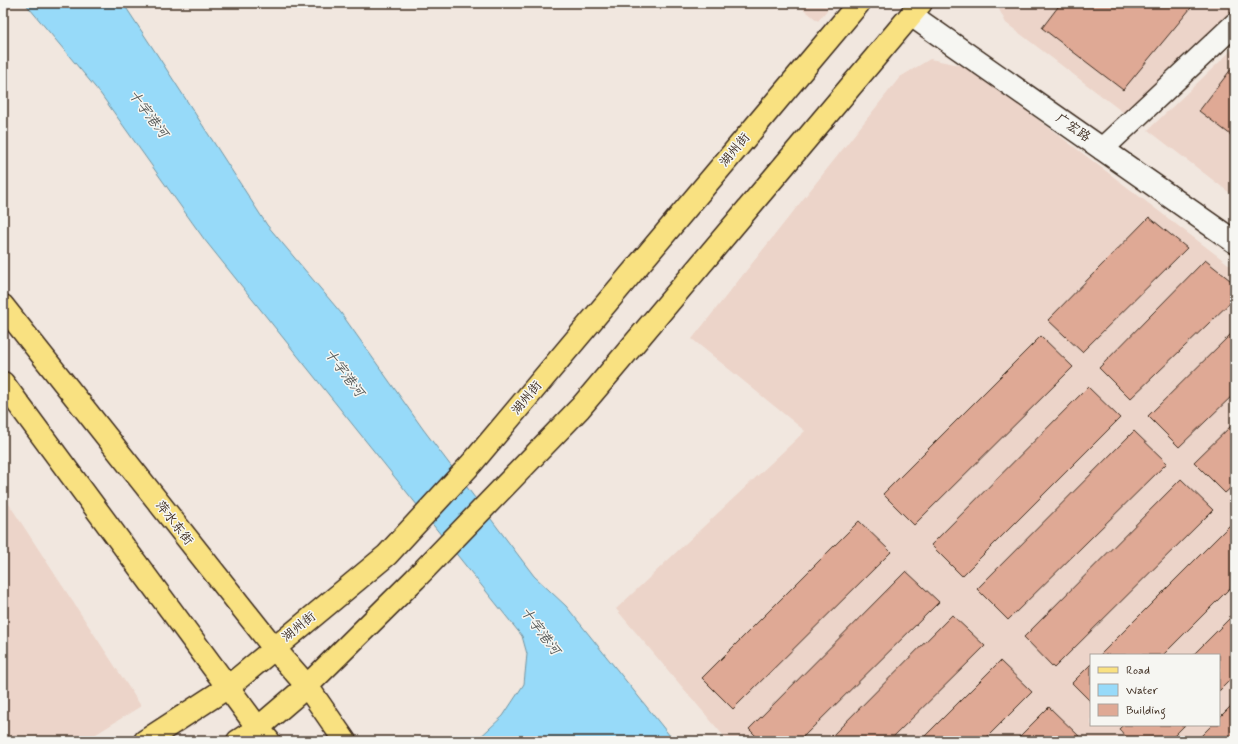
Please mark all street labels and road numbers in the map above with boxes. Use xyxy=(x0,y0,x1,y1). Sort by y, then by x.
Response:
street label: 广宏路 xyxy=(1052,110,1094,146)
street label: 湖州街 xyxy=(716,130,754,170)
street label: 湖州街 xyxy=(508,378,546,418)
street label: 萍水东街 xyxy=(151,497,197,549)
street label: 湖州街 xyxy=(278,608,320,646)

